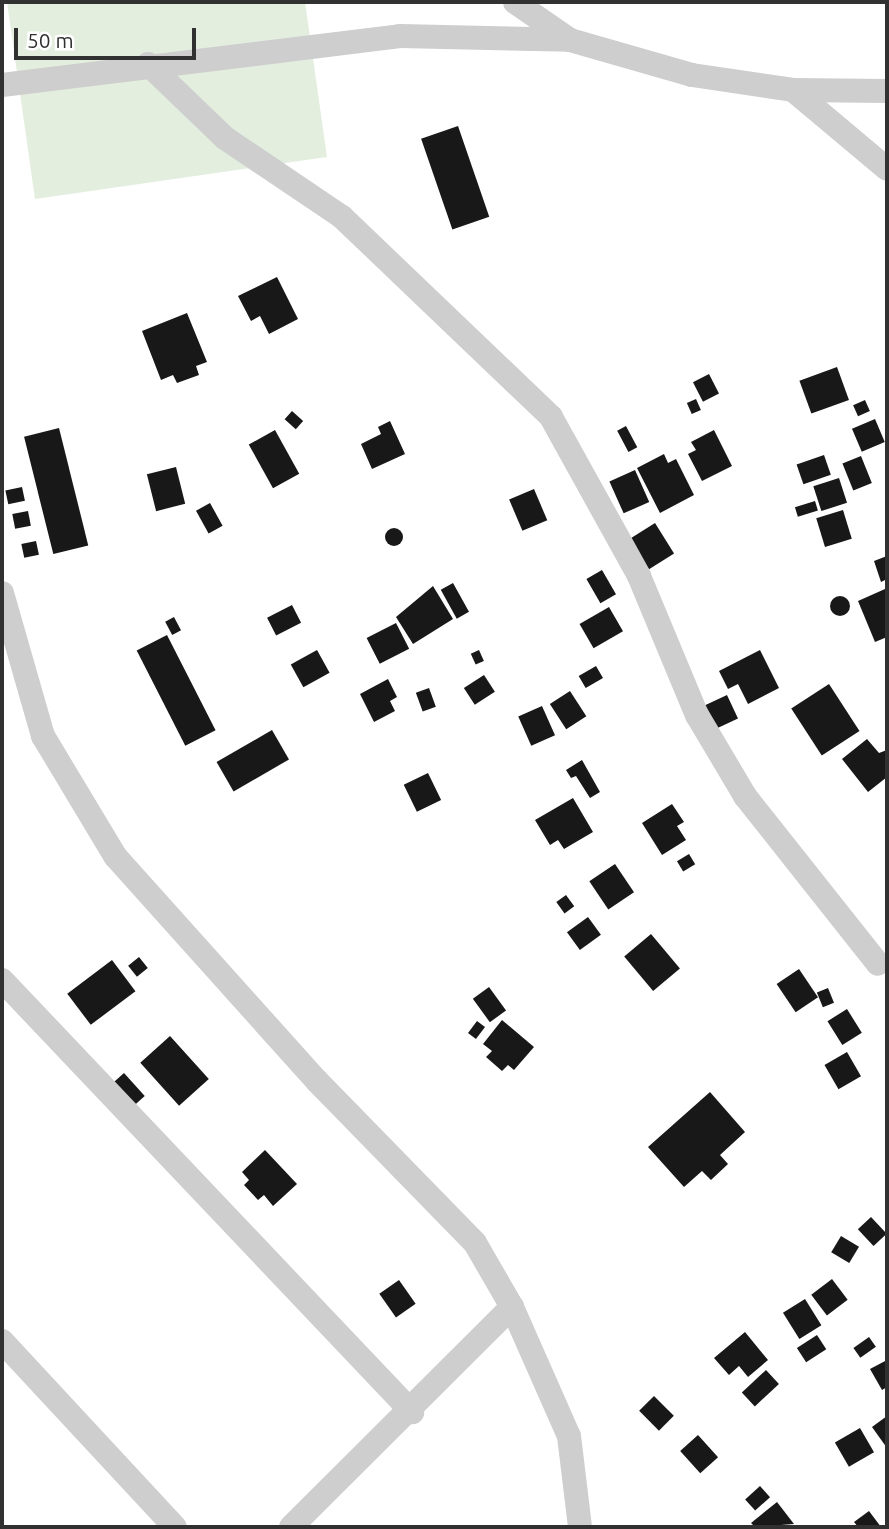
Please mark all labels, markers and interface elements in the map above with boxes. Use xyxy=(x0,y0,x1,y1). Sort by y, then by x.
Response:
scale bar xyxy=(18,14,200,58)
text: 50 m xyxy=(27,28,74,52)

